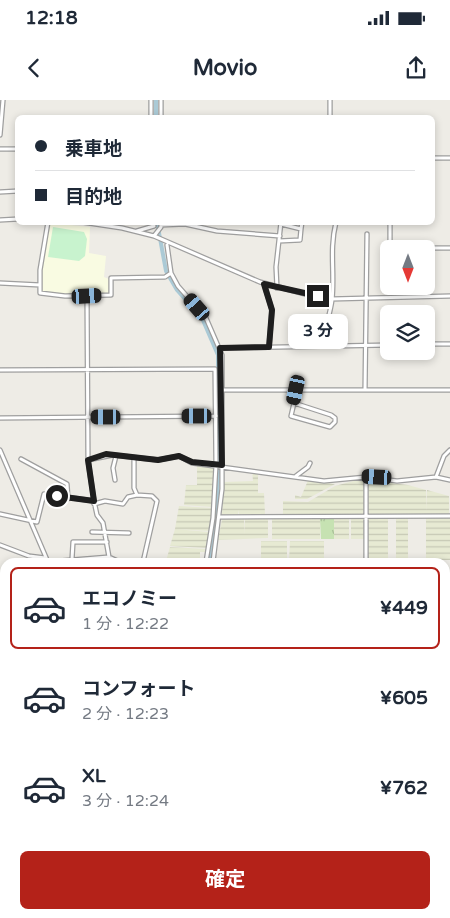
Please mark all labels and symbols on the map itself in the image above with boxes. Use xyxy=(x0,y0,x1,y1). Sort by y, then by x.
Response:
north arrow xyxy=(380,240,435,295)
route end xyxy=(307,285,329,307)
car xyxy=(71,288,102,304)
car xyxy=(181,291,212,323)
callout: 3 分 xyxy=(288,314,348,348)
car xyxy=(285,374,306,406)
car xyxy=(182,409,212,424)
car xyxy=(91,410,121,425)
car xyxy=(361,469,392,485)
route start xyxy=(46,485,68,507)

